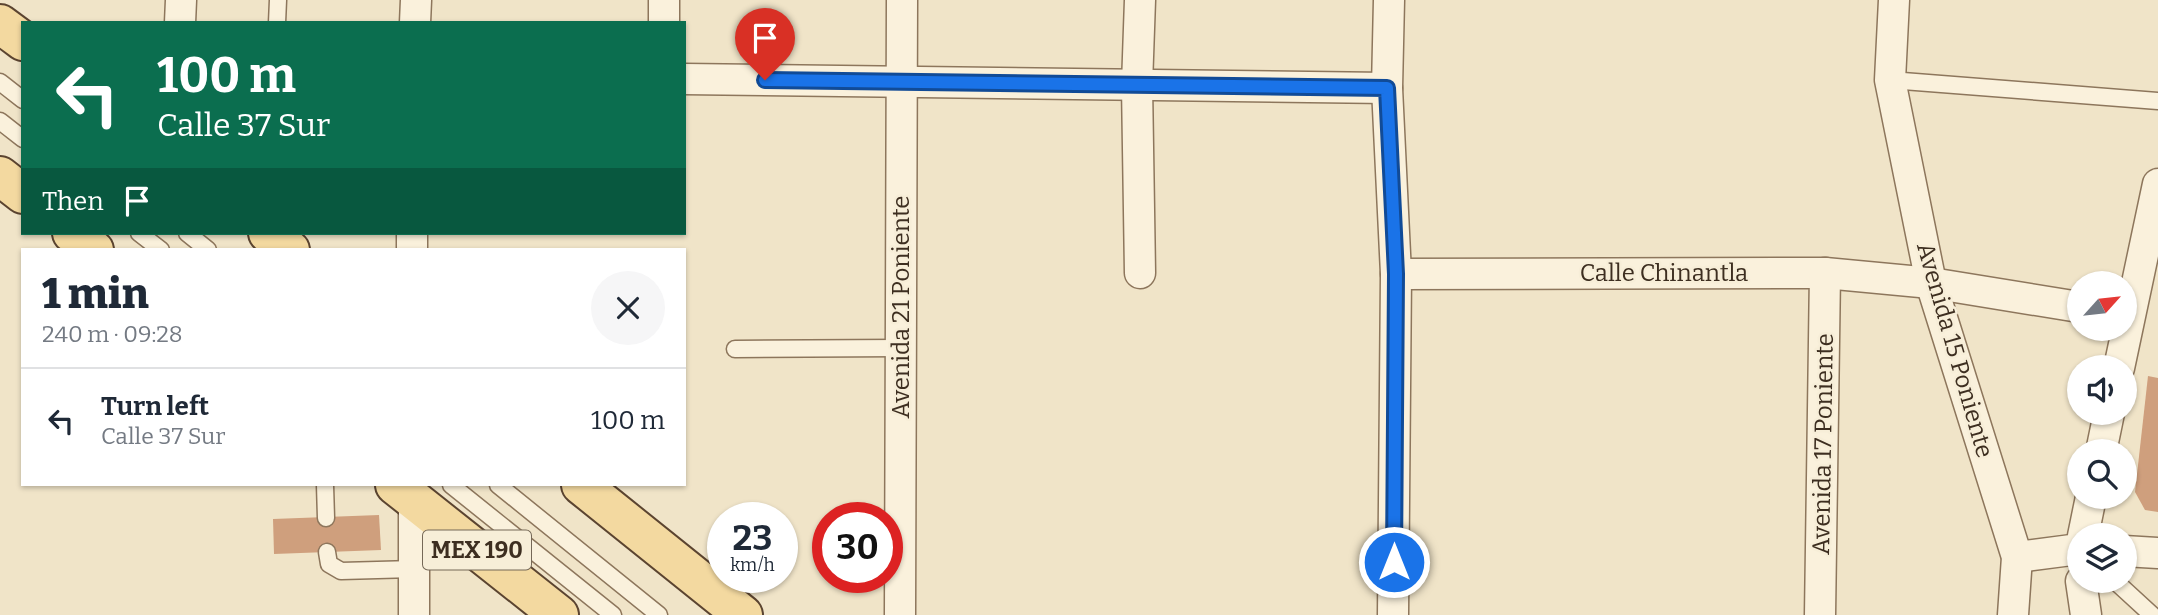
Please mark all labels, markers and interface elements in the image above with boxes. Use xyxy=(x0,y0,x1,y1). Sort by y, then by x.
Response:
pin xyxy=(735,8,795,80)
icon: arrive xyxy=(746,19,784,57)
text: 100 m xyxy=(157,46,296,105)
icon: left xyxy=(42,49,133,140)
text: Calle 37 Sur xyxy=(157,106,330,144)
icon: arrive xyxy=(118,182,156,220)
text: Then xyxy=(42,186,104,217)
street label: Avenida 21 Poniente xyxy=(887,196,915,418)
street label: Avenida 15 Poniente xyxy=(1911,239,1999,461)
street label: Calle Chinantla xyxy=(1580,259,1748,287)
text: 1 min xyxy=(42,269,149,319)
button: close xyxy=(591,271,665,345)
north arrow xyxy=(2067,271,2137,341)
map controls xyxy=(2067,271,2137,593)
text: 240 m · 09:28 xyxy=(42,320,183,348)
street label: Avenida 17 Poniente xyxy=(1807,333,1839,555)
button: sound xyxy=(2067,355,2137,425)
text: Turn left xyxy=(101,391,209,422)
icon: left xyxy=(42,402,80,440)
text: 100 m xyxy=(591,405,665,436)
text: Calle 37 Sur xyxy=(101,422,225,450)
button: search xyxy=(2067,439,2137,509)
speed limit sign: 30 xyxy=(812,502,903,593)
text: 23 xyxy=(733,517,772,559)
button: layers xyxy=(2067,523,2137,593)
position arrow xyxy=(1357,525,1431,599)
road number: MEX 190 xyxy=(423,530,531,570)
text: km/h xyxy=(730,554,775,576)

